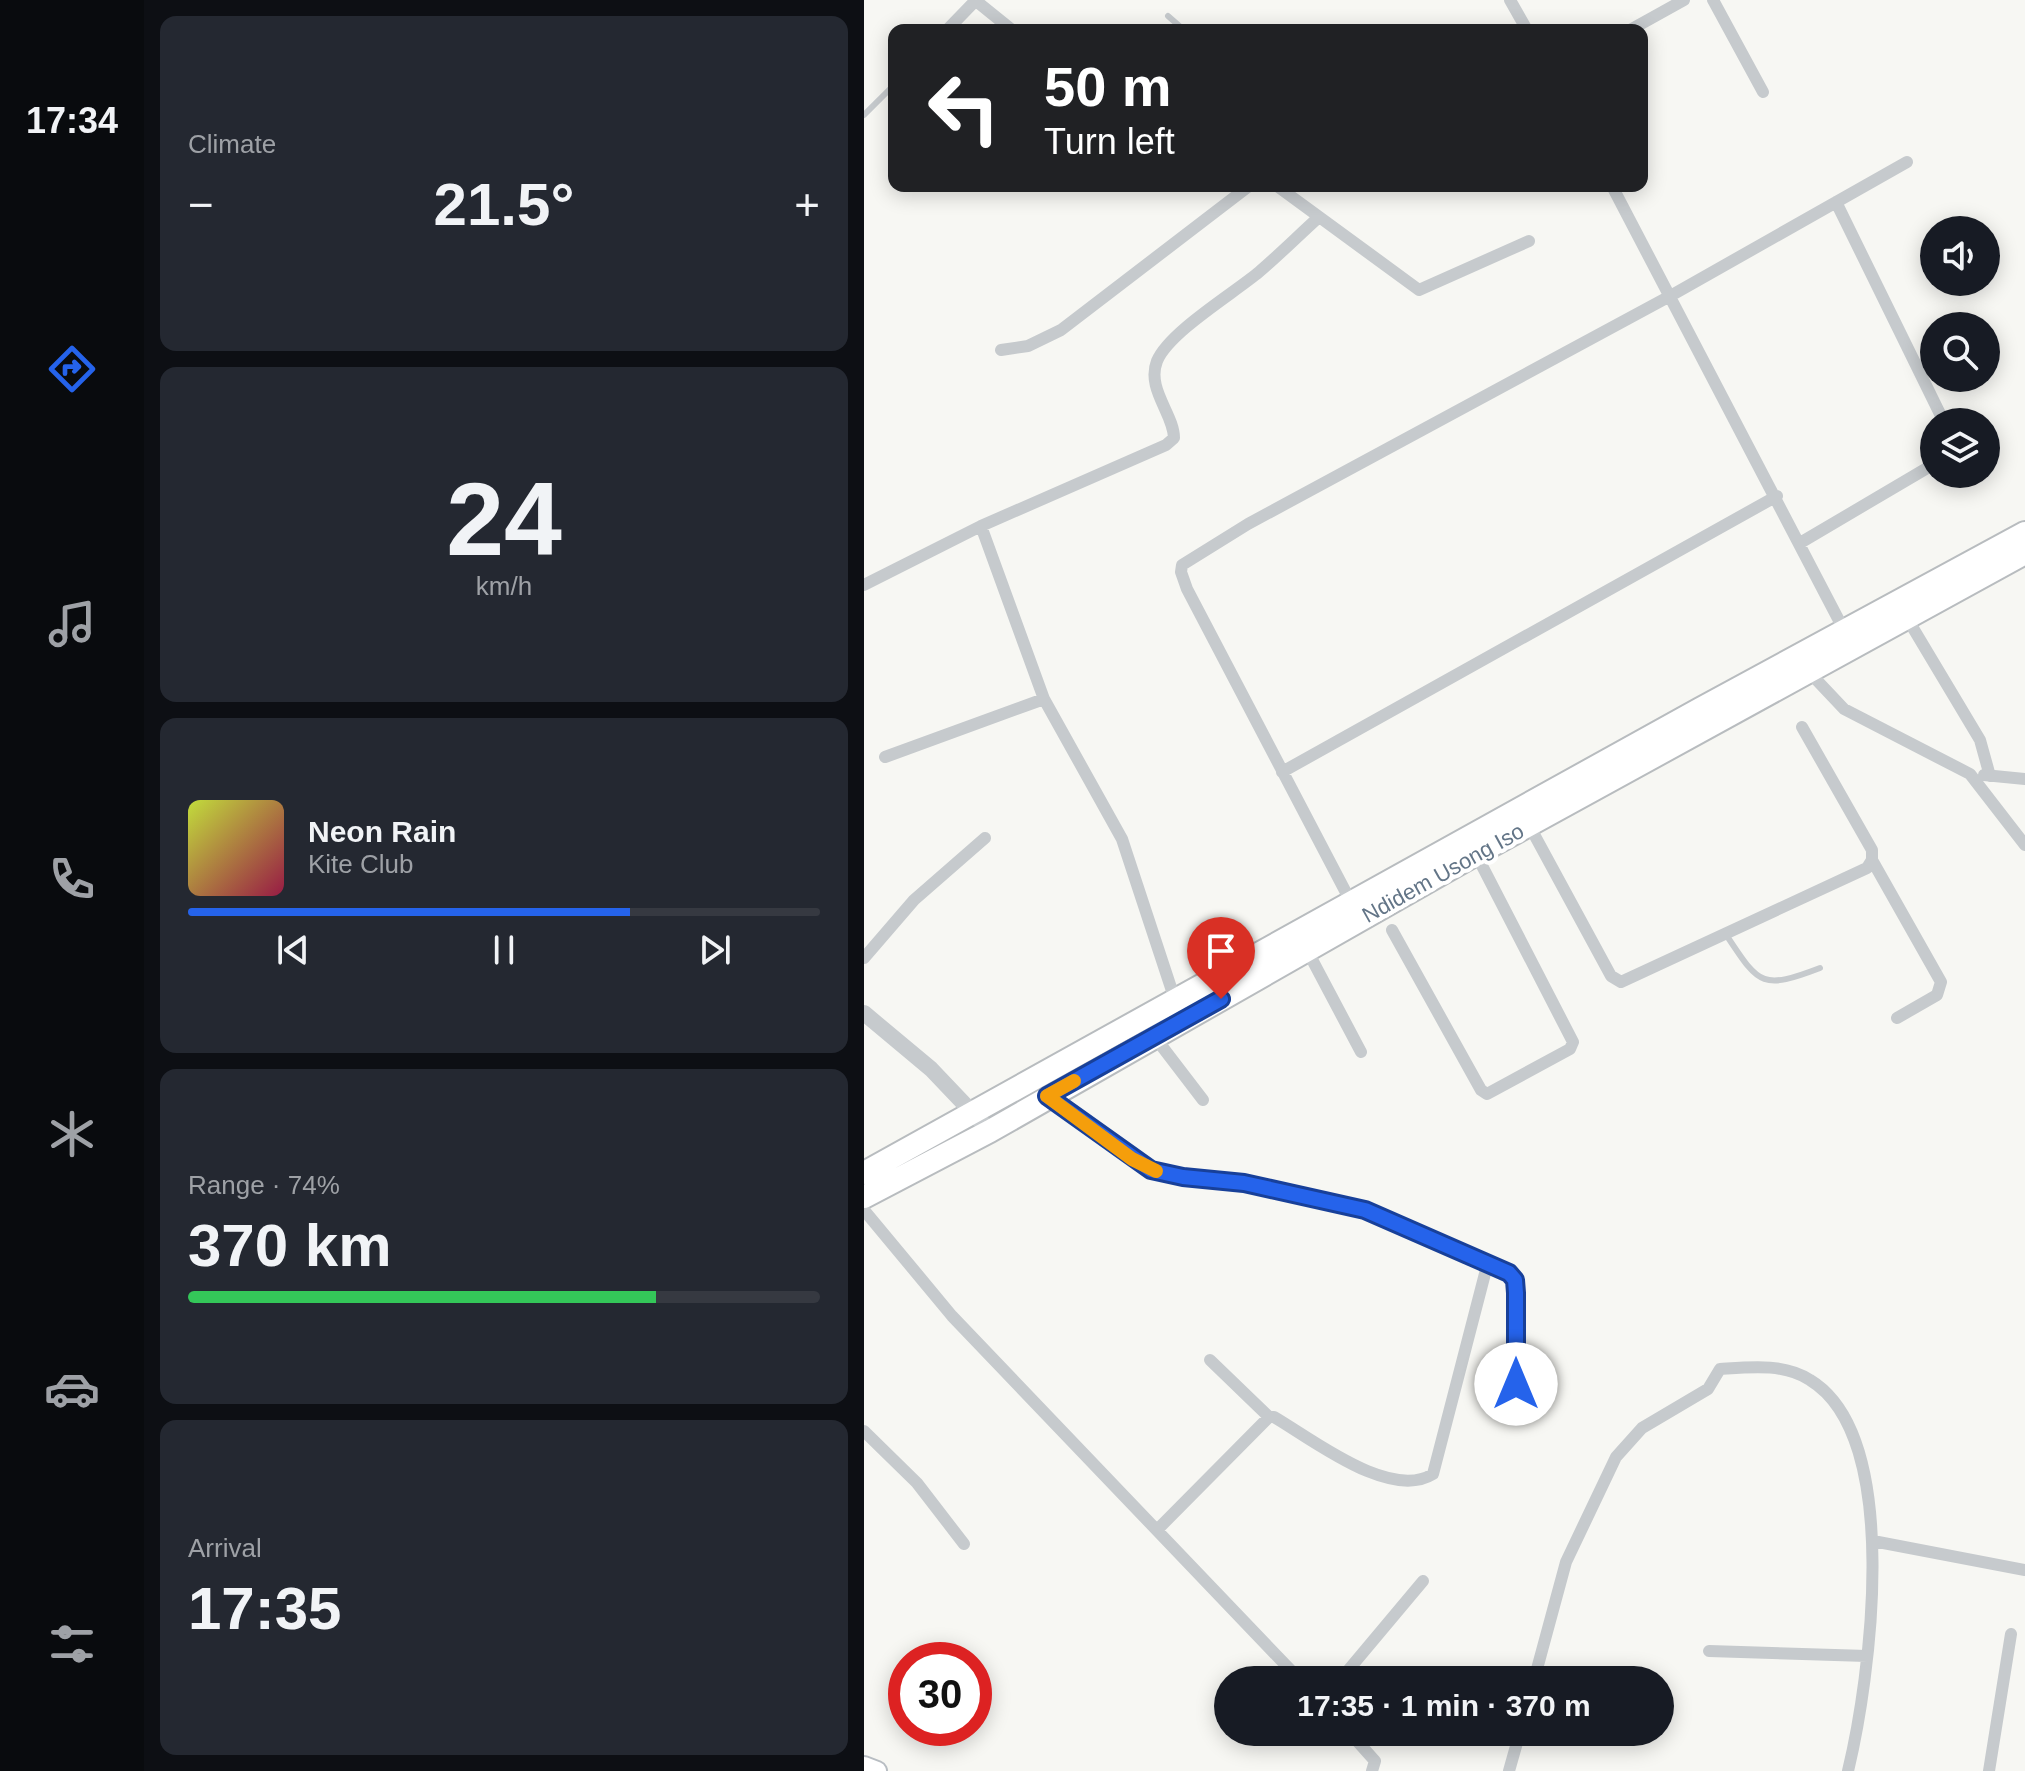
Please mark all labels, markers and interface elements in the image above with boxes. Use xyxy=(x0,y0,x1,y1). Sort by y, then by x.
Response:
text: 50 m xyxy=(1044,55,1172,118)
icon: left xyxy=(912,56,1016,160)
text: 17:34 xyxy=(26,100,118,141)
text: Turn left xyxy=(1044,121,1175,162)
text: Climate xyxy=(188,129,276,159)
text: 21.5° xyxy=(434,171,574,238)
text: − xyxy=(188,180,214,229)
text: + xyxy=(794,180,820,229)
map controls xyxy=(1920,216,2000,488)
button: sound xyxy=(1920,216,2000,296)
button: search xyxy=(1920,312,2000,392)
icon: directions xyxy=(44,341,100,397)
button: layers xyxy=(1920,408,2000,488)
text: 24 xyxy=(446,461,562,577)
text: km/h xyxy=(476,571,532,601)
icon: music xyxy=(44,596,100,652)
text: Neon Rain xyxy=(308,815,456,848)
street label: Ndidem Usong Iso xyxy=(1358,818,1528,928)
text: Kite Club xyxy=(308,849,414,879)
icon: phone xyxy=(44,851,100,907)
pin xyxy=(1187,917,1255,999)
icon: previous xyxy=(271,928,315,972)
icon: pause xyxy=(482,928,526,972)
icon: next xyxy=(693,928,737,972)
icon: arrive xyxy=(1199,929,1243,973)
icon: climate xyxy=(44,1106,100,1162)
text: Range · 74% xyxy=(188,1170,340,1200)
text: 370 km xyxy=(188,1212,392,1279)
position arrow xyxy=(1474,1342,1558,1426)
icon: car xyxy=(44,1361,100,1417)
text: Arrival xyxy=(188,1533,262,1563)
text: 17:35 xyxy=(188,1575,341,1642)
icon: filters xyxy=(44,1616,100,1672)
speed limit sign: 30 xyxy=(888,1642,992,1746)
text: 17:35 · 1 min · 370 m xyxy=(1297,1689,1591,1722)

